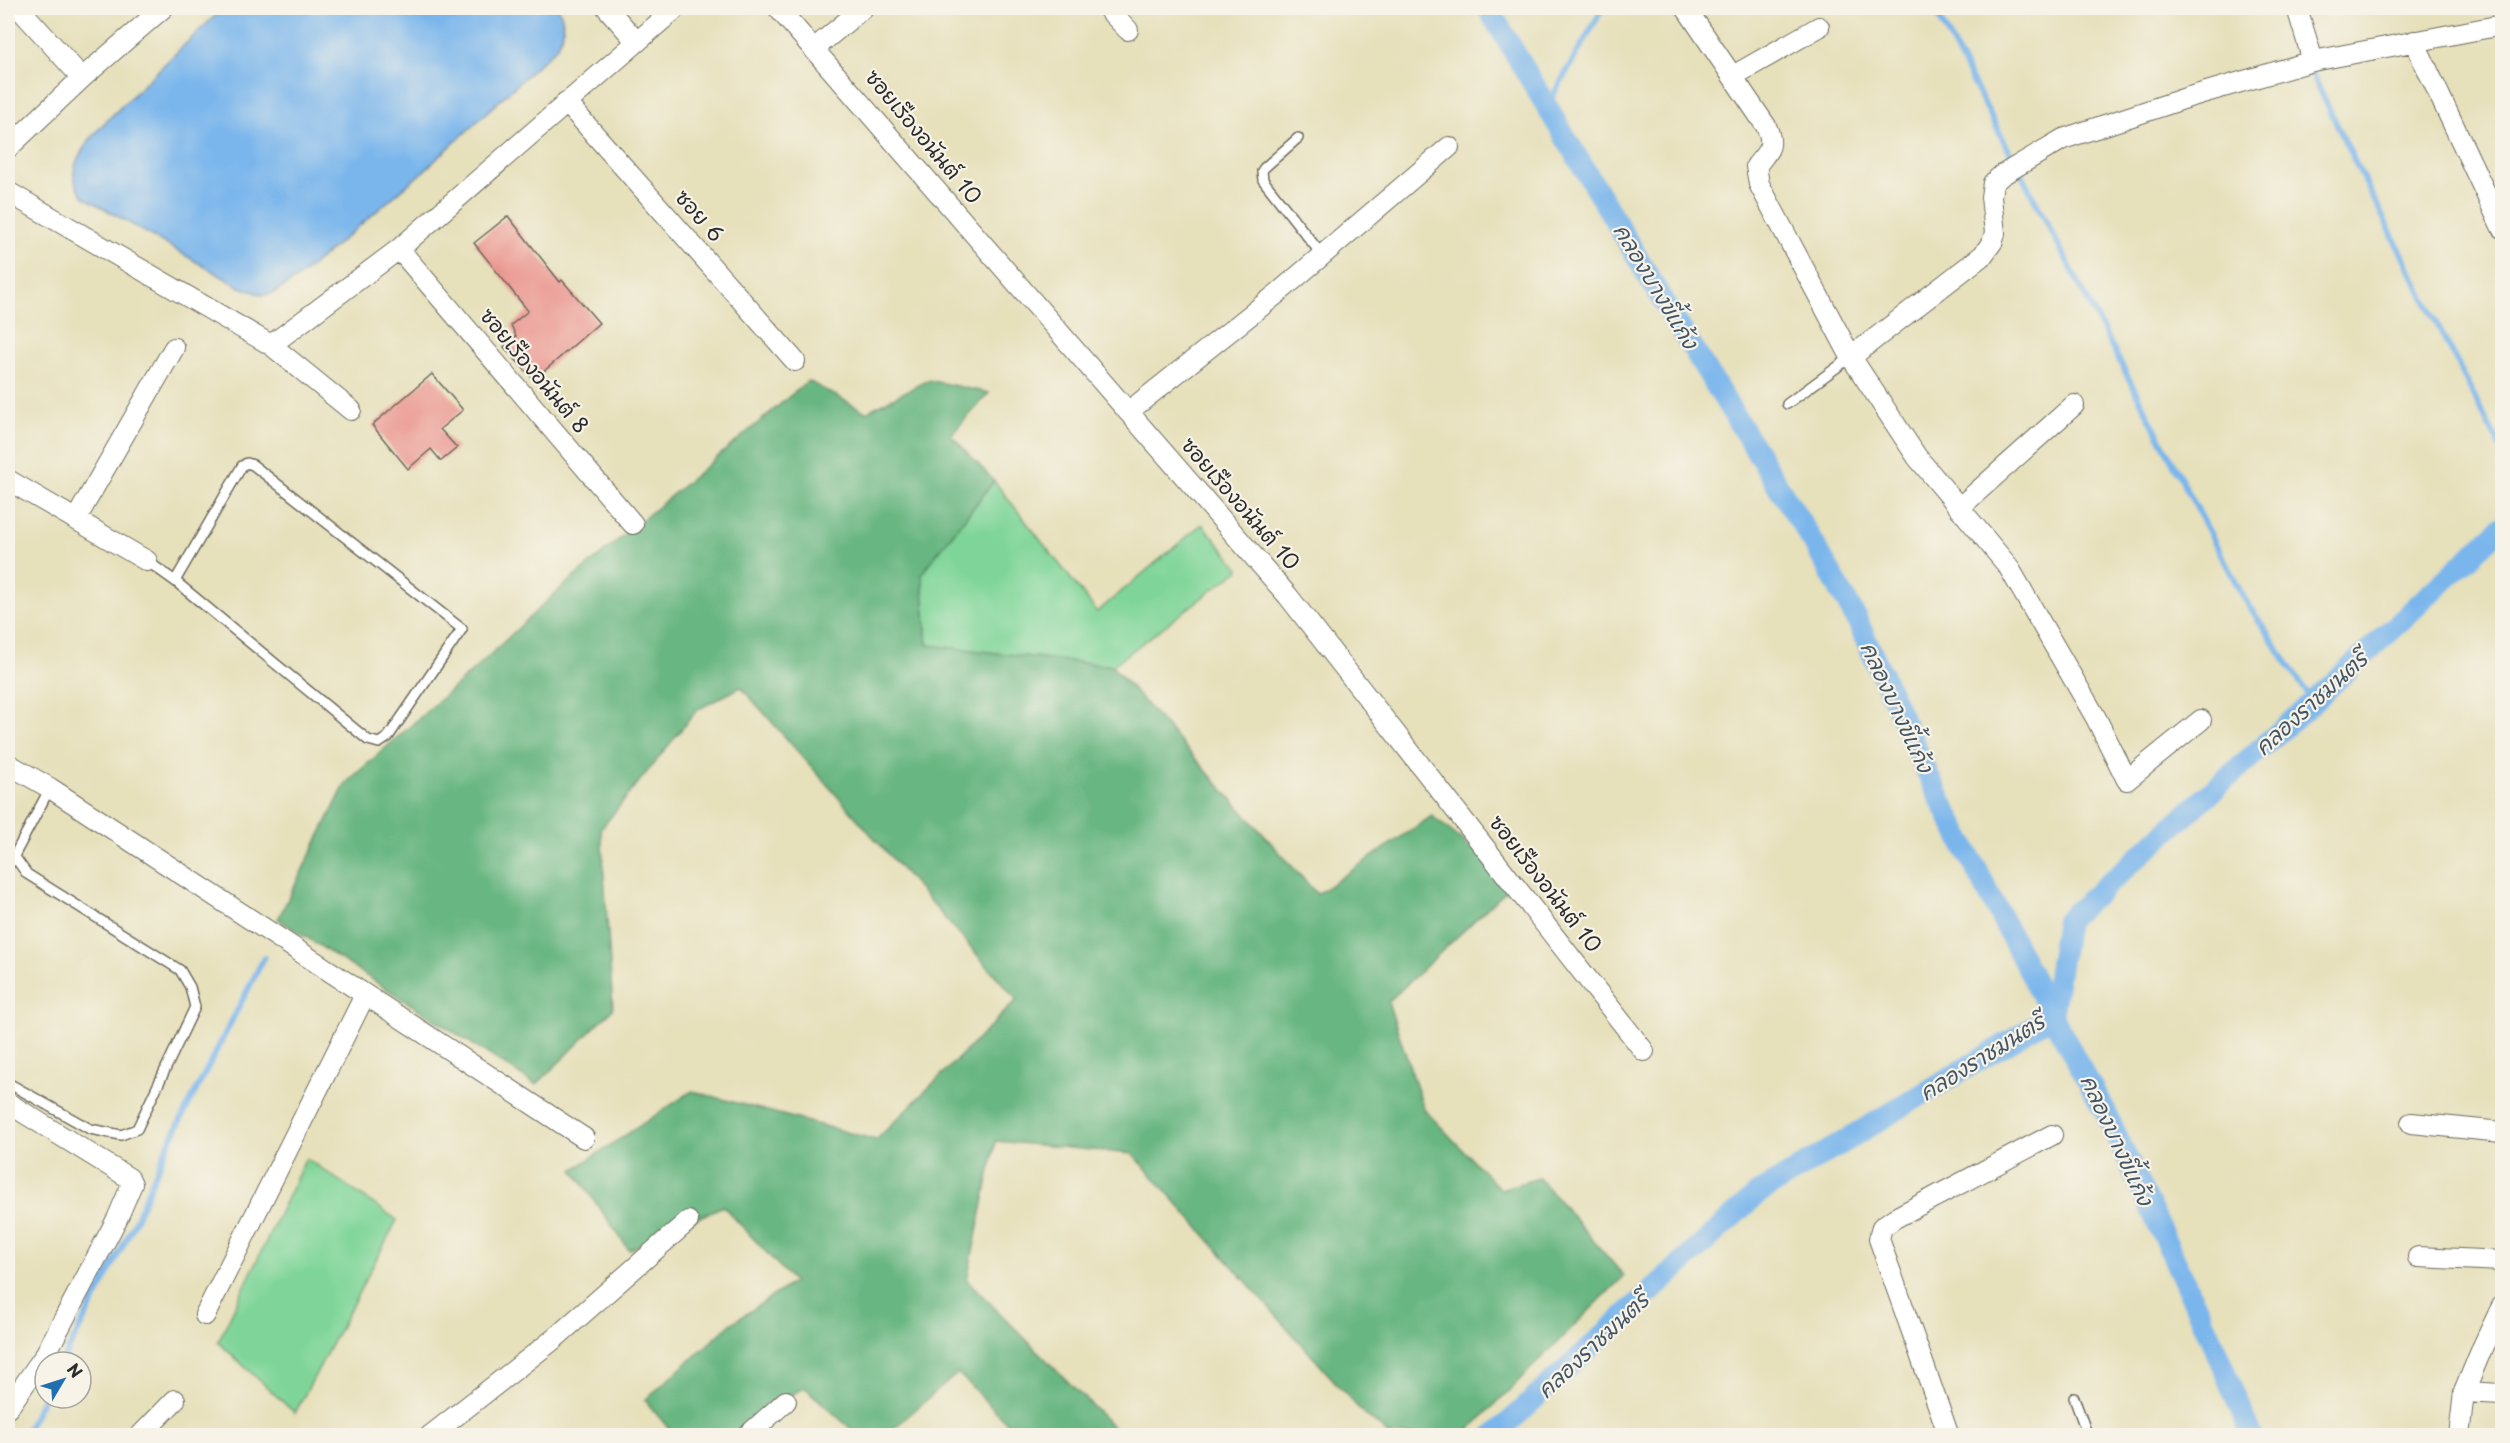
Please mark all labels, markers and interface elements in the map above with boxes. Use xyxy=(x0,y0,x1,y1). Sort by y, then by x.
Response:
street label: ซอยเรืองอนันต์ 10 xyxy=(859,61,990,210)
street label: ซอย 6 xyxy=(669,181,732,248)
water label: คลองบางขี้แก้ง xyxy=(1607,215,1710,356)
street label: ซอยเรืองอนันต์ 8 xyxy=(473,300,598,439)
street label: ซอยเรืองอนันต์ 10 xyxy=(1175,429,1308,576)
water label: คลองบางขี้แก้ง xyxy=(1854,635,1946,779)
water label: คลองราชมนตรี xyxy=(2246,639,2378,762)
street label: ซอยเรืองอนันต์ 10 xyxy=(1483,807,1611,958)
water label: คลองราชมนตรี xyxy=(1912,1001,2055,1107)
water label: คลองบางขี้แก้ง xyxy=(2074,1068,2166,1212)
water label: คลองราชมนตรี xyxy=(1529,1280,1659,1405)
north arrow xyxy=(33,1350,93,1410)
text: N xyxy=(62,1357,89,1382)

